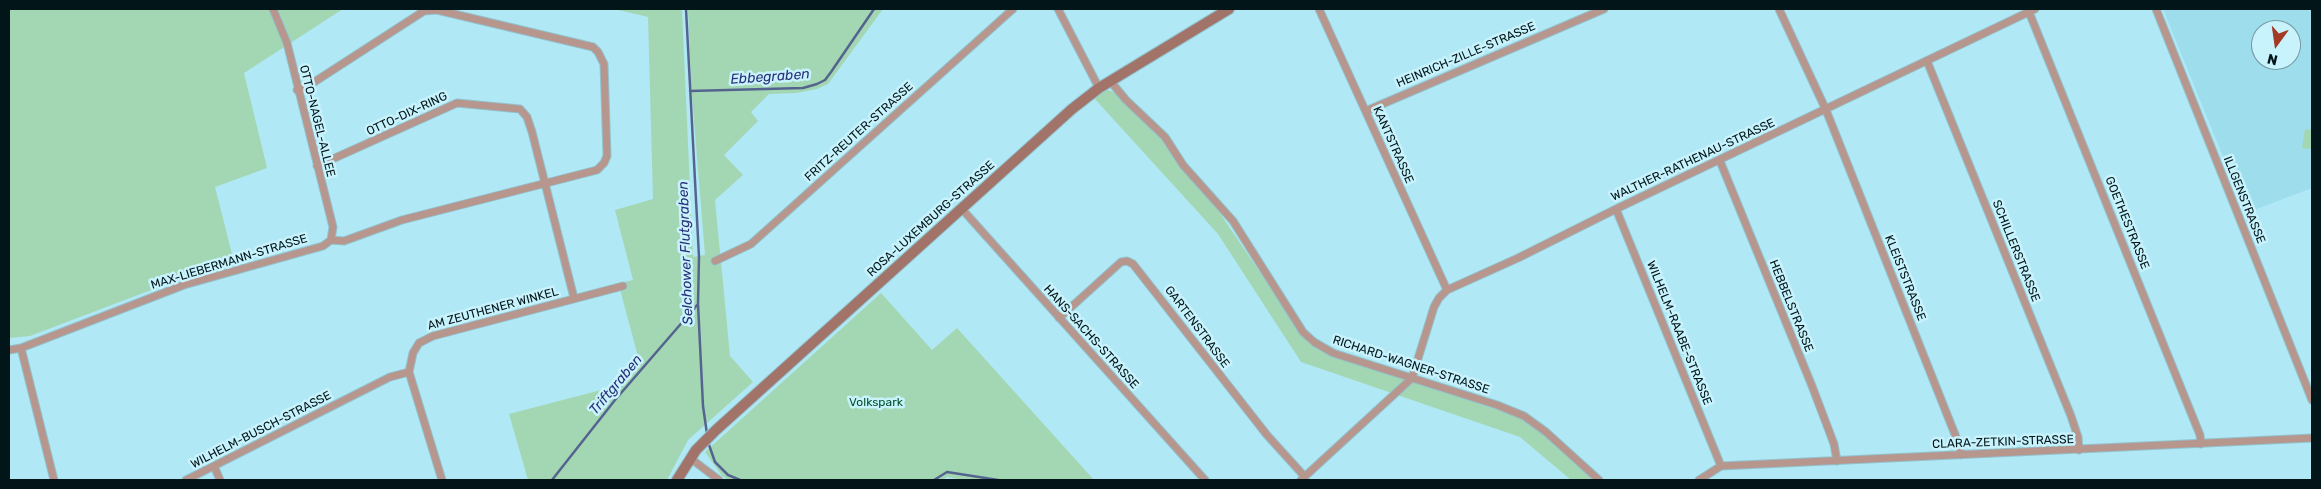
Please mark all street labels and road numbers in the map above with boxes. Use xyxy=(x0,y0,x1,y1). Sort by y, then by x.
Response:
street label: HEINRICH-ZILLE-STRASSE xyxy=(1394,19,1538,91)
street label: OTTO-NAGEL-ALLEE xyxy=(296,64,338,178)
street label: FRITZ-REUTER-STRASSE xyxy=(802,80,916,184)
street label: OTTO-DIX-RING xyxy=(364,89,450,139)
street label: KANTSTRASSE xyxy=(1370,104,1416,186)
street label: WALTHER-RATHENAU-STRASSE xyxy=(1609,116,1777,204)
street label: ILLGENSTRASSE xyxy=(2220,154,2268,246)
street label: ROSA-LUXEMBURG-STRASSE xyxy=(864,158,998,280)
street label: GOETHESTRASSE xyxy=(2102,175,2152,271)
street label: SCHILLERSTRASSE xyxy=(1989,198,2043,304)
street label: MAX-LIEBERMANN-STRASSE xyxy=(149,231,309,293)
street label: KLEISTSTRASSE xyxy=(1881,233,1929,323)
street label: HEBBELSTRASSE xyxy=(1766,258,1816,354)
street label: WILHELM-RAABE-STRASSE xyxy=(1643,259,1715,407)
street label: HANS-SACHS-STRASSE xyxy=(1040,282,1142,392)
street label: GARTENSTRASSE xyxy=(1162,283,1232,371)
street label: AM ZEUTHENER WINKEL xyxy=(426,285,560,333)
street label: RICHARD-WAGNER-STRASSE xyxy=(1331,333,1491,397)
street label: WILHELM-BUSCH-STRASSE xyxy=(188,388,334,472)
street label: CLARA-ZETKIN-STRASSE xyxy=(1932,432,2074,452)

